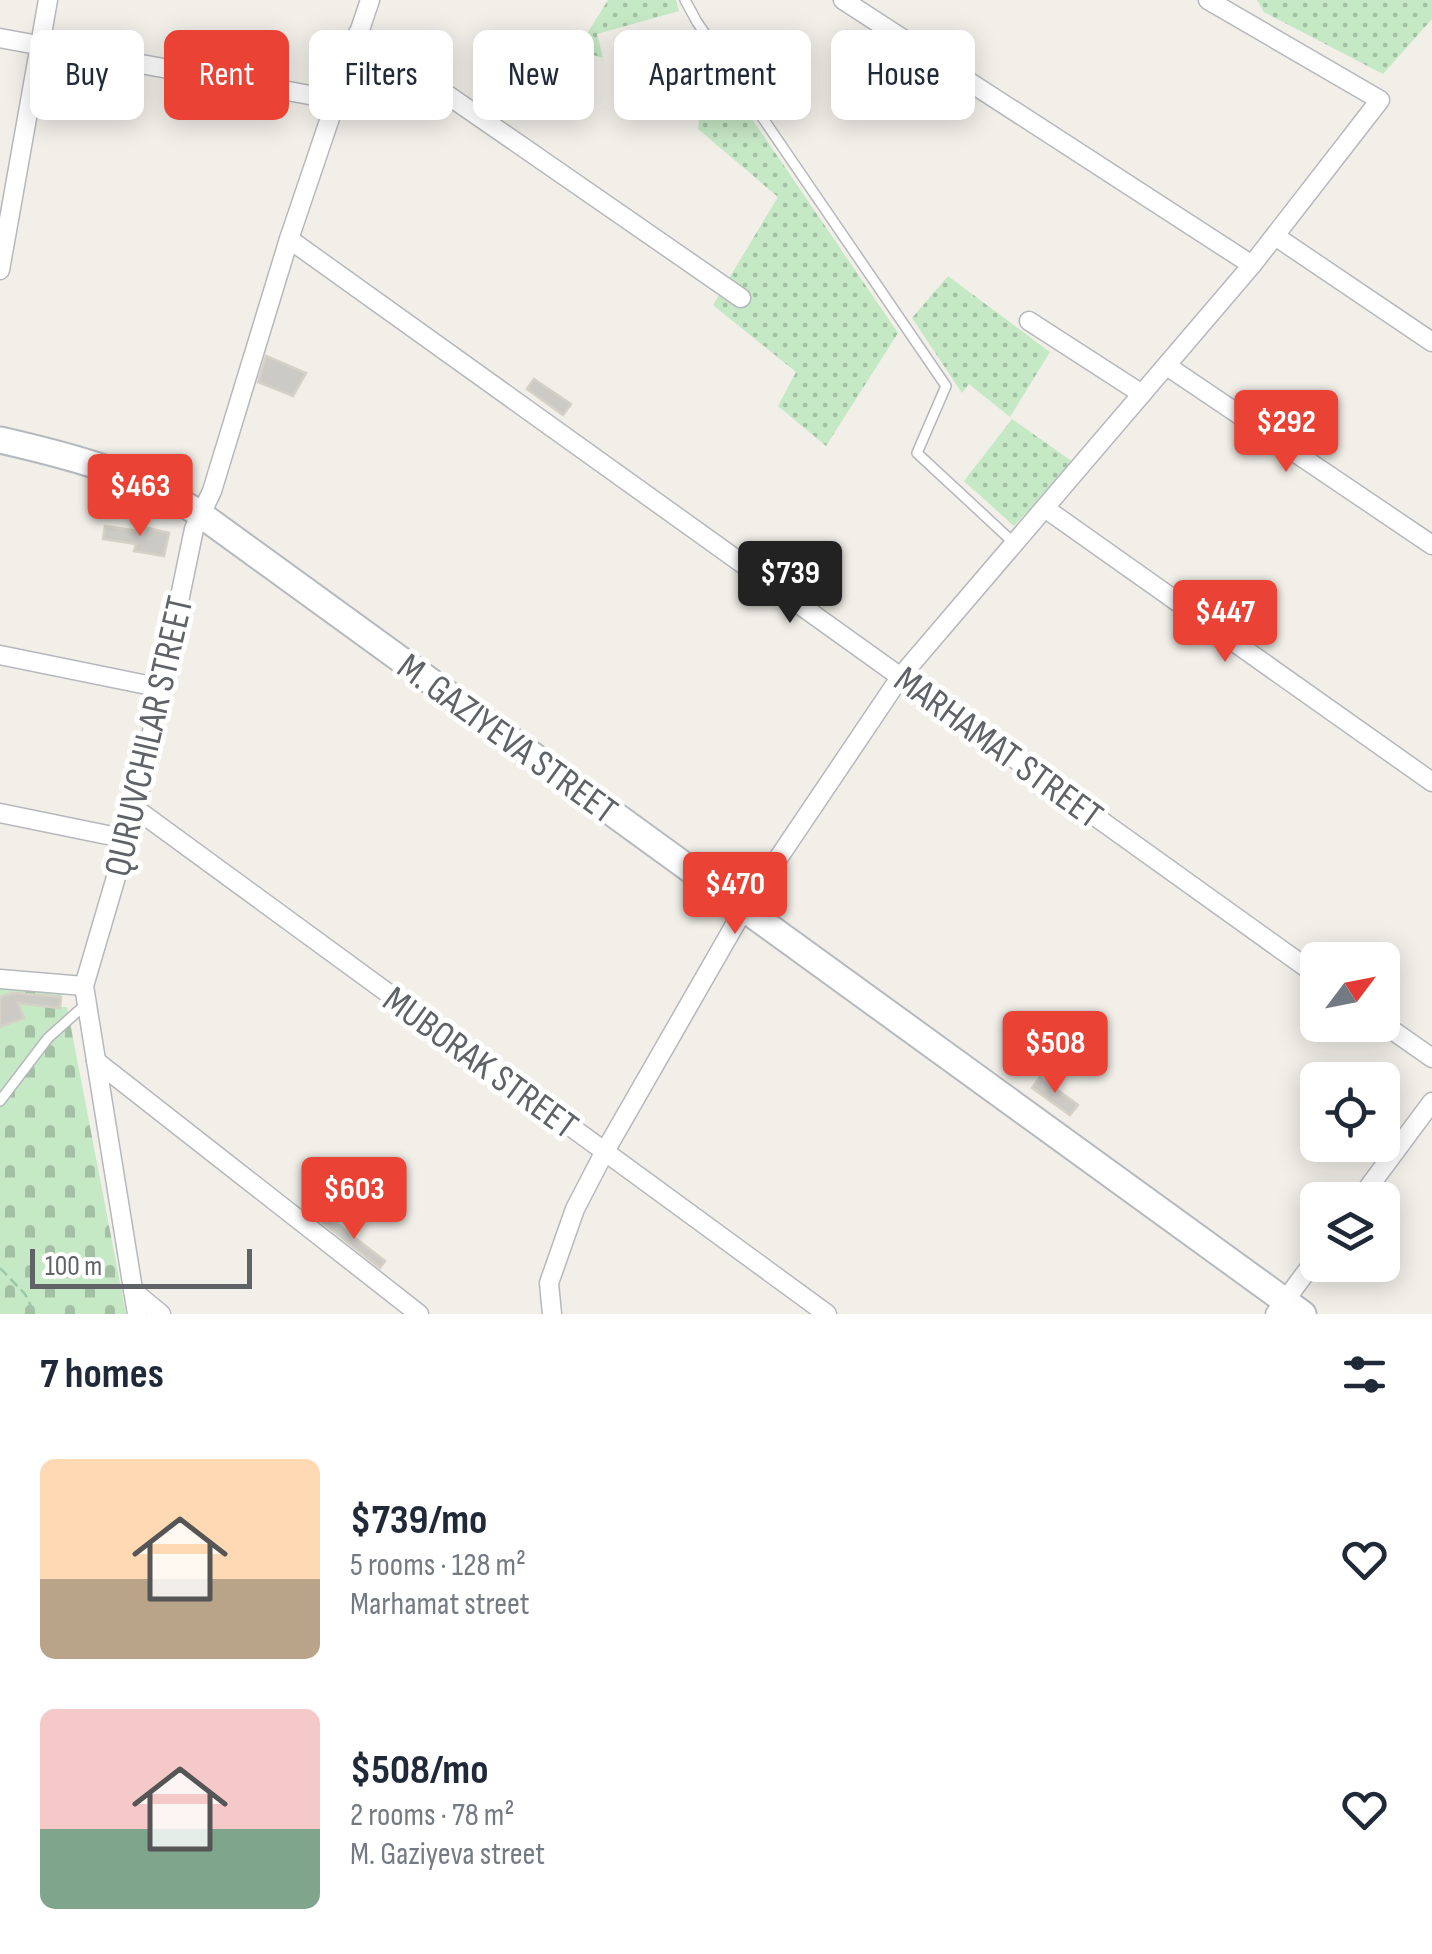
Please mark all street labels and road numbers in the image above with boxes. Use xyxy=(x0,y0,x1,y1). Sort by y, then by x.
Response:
street label: QURUVCHILAR STREET xyxy=(95,592,204,881)
street label: M. GAZIYEVA STREET xyxy=(388,644,626,834)
street label: MARHAMAT STREET xyxy=(885,658,1111,839)
street label: MUBORAK STREET xyxy=(374,978,586,1149)

